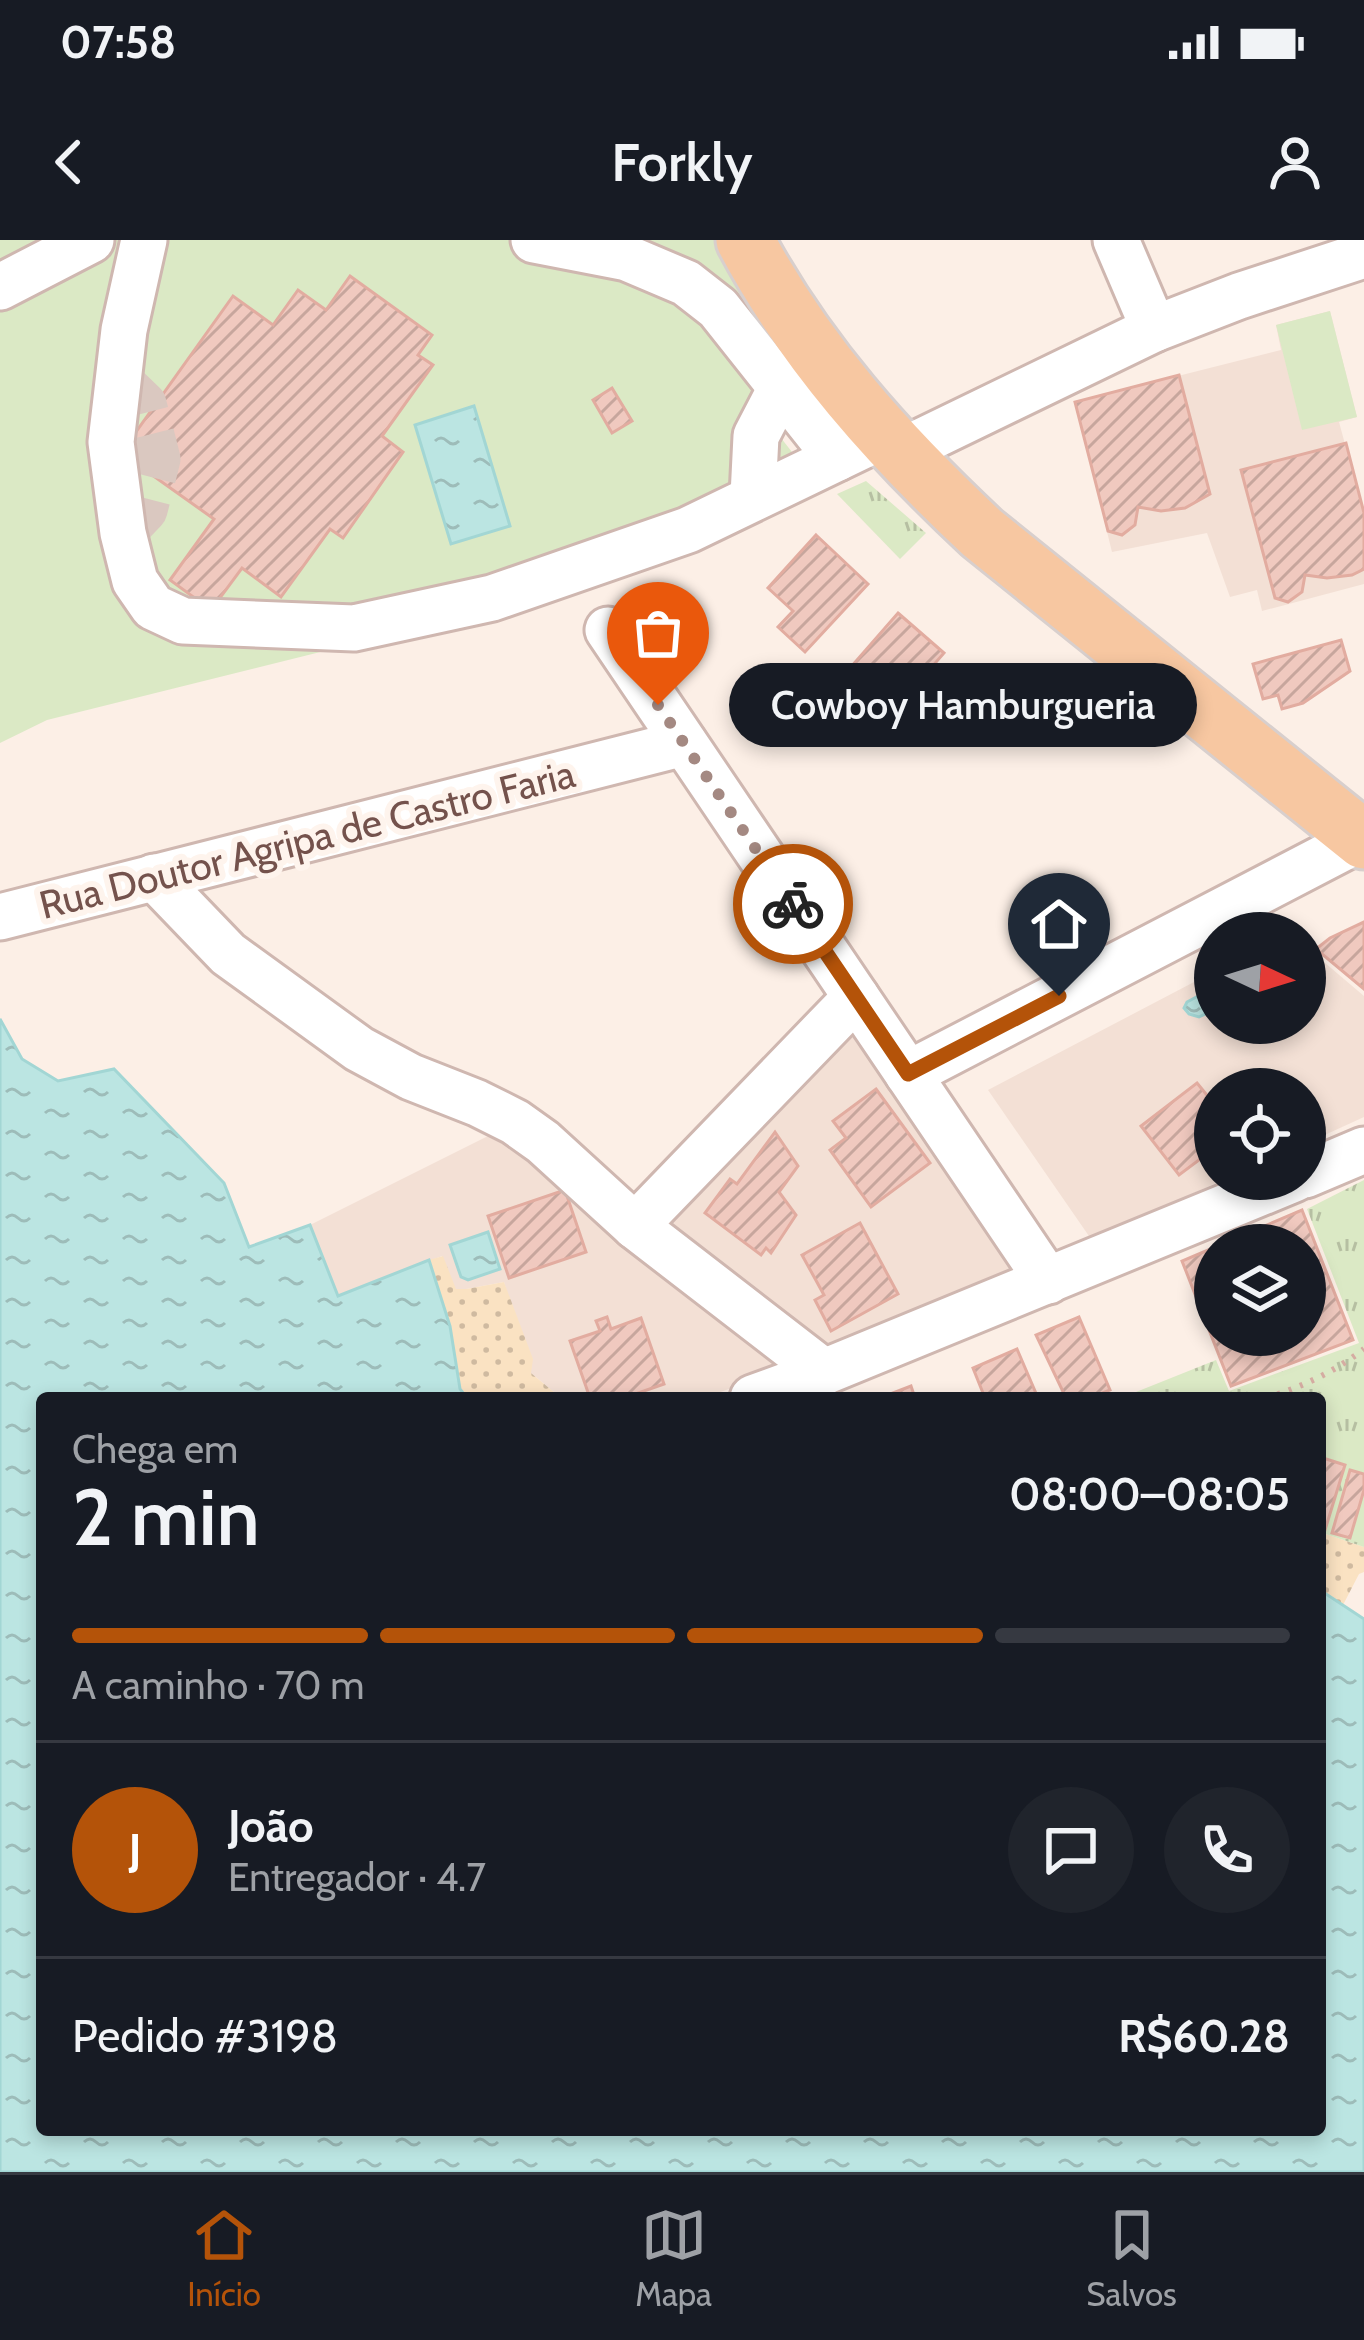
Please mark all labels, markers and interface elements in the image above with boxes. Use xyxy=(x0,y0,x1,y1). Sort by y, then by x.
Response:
text: 07:58 xyxy=(60,15,176,69)
icon: back xyxy=(36,129,102,195)
text: Forkly xyxy=(611,129,753,195)
icon: person xyxy=(1262,129,1328,195)
pin xyxy=(607,582,709,705)
icon: bag xyxy=(625,600,691,666)
callout: Cowboy Hamburgueria xyxy=(730,663,1198,747)
text: Cowboy Hamburgueria xyxy=(771,681,1155,729)
street label: Rua Doutor Agripa de Castro Faria xyxy=(34,749,580,929)
courier xyxy=(733,844,853,964)
icon: bike xyxy=(760,871,826,937)
pin xyxy=(1008,873,1110,996)
icon: home xyxy=(1026,891,1092,957)
north arrow xyxy=(1194,912,1326,1044)
map controls xyxy=(1194,912,1326,1356)
button: locate xyxy=(1194,1068,1326,1200)
button: layers xyxy=(1194,1224,1326,1356)
text: Chega em xyxy=(72,1425,238,1473)
text: 08:00–08:05 xyxy=(1009,1467,1290,1521)
text: 2 min xyxy=(72,1470,260,1565)
text: A caminho · 70 m xyxy=(72,1661,364,1709)
button: chat xyxy=(1008,1787,1134,1913)
button: phone xyxy=(1164,1787,1290,1913)
text: João xyxy=(228,1799,314,1853)
text: J xyxy=(129,1823,141,1877)
text: Entregador · 4.7 xyxy=(228,1853,486,1901)
text: Pedido #3198 xyxy=(72,2009,338,2063)
text: R$60.28 xyxy=(1118,2009,1290,2063)
tab: Início xyxy=(187,2202,261,2314)
tab: Mapa xyxy=(635,2202,712,2314)
tab: Salvos xyxy=(1086,2202,1177,2314)

